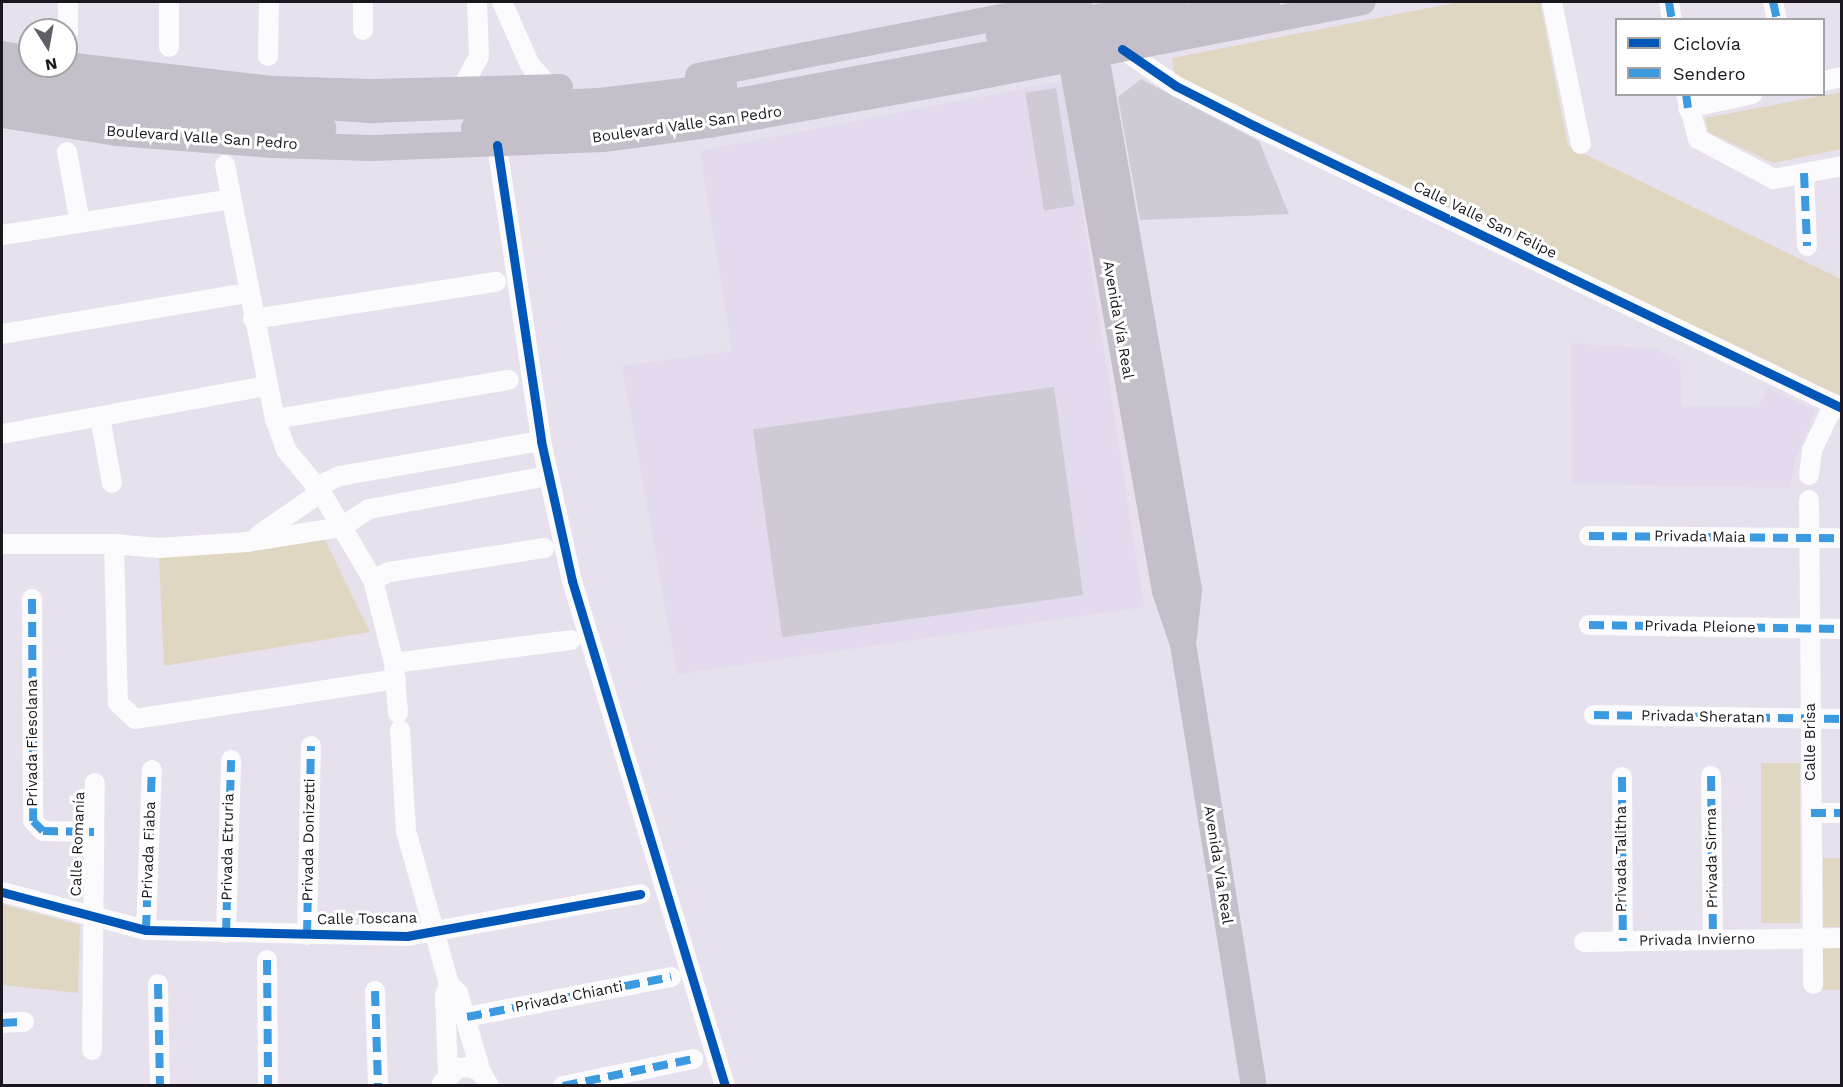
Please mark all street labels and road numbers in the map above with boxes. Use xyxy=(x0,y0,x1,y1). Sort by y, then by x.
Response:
street label: Boulevard Valle San Pedro xyxy=(591,103,783,147)
street label: Boulevard Valle San Pedro xyxy=(106,122,298,154)
street label: Calle Valle San Felipe xyxy=(1410,177,1560,263)
street label: Avenida Vía Real xyxy=(1099,259,1137,381)
street label: Privada Maia xyxy=(1654,527,1746,547)
street label: Privada Pleione xyxy=(1644,617,1756,637)
street label: Privada Fiesolana xyxy=(24,679,42,807)
street label: Calle Brisa xyxy=(1802,703,1820,781)
street label: Privada Sheratan xyxy=(1641,707,1765,727)
street label: Privada Donizetti xyxy=(299,778,319,902)
street label: Calle Romanía xyxy=(67,791,89,897)
street label: Privada Etruria xyxy=(218,793,238,901)
street label: Privada Fiaba xyxy=(138,801,160,899)
street label: Avenida Vía Real xyxy=(1200,804,1236,926)
street label: Privada Talitha xyxy=(1613,805,1631,913)
street label: Privada Sirma xyxy=(1702,807,1722,909)
street label: Calle Toscana xyxy=(316,909,418,929)
street label: Privada Invierno xyxy=(1639,930,1755,950)
street label: Privada Chianti xyxy=(513,978,625,1016)

